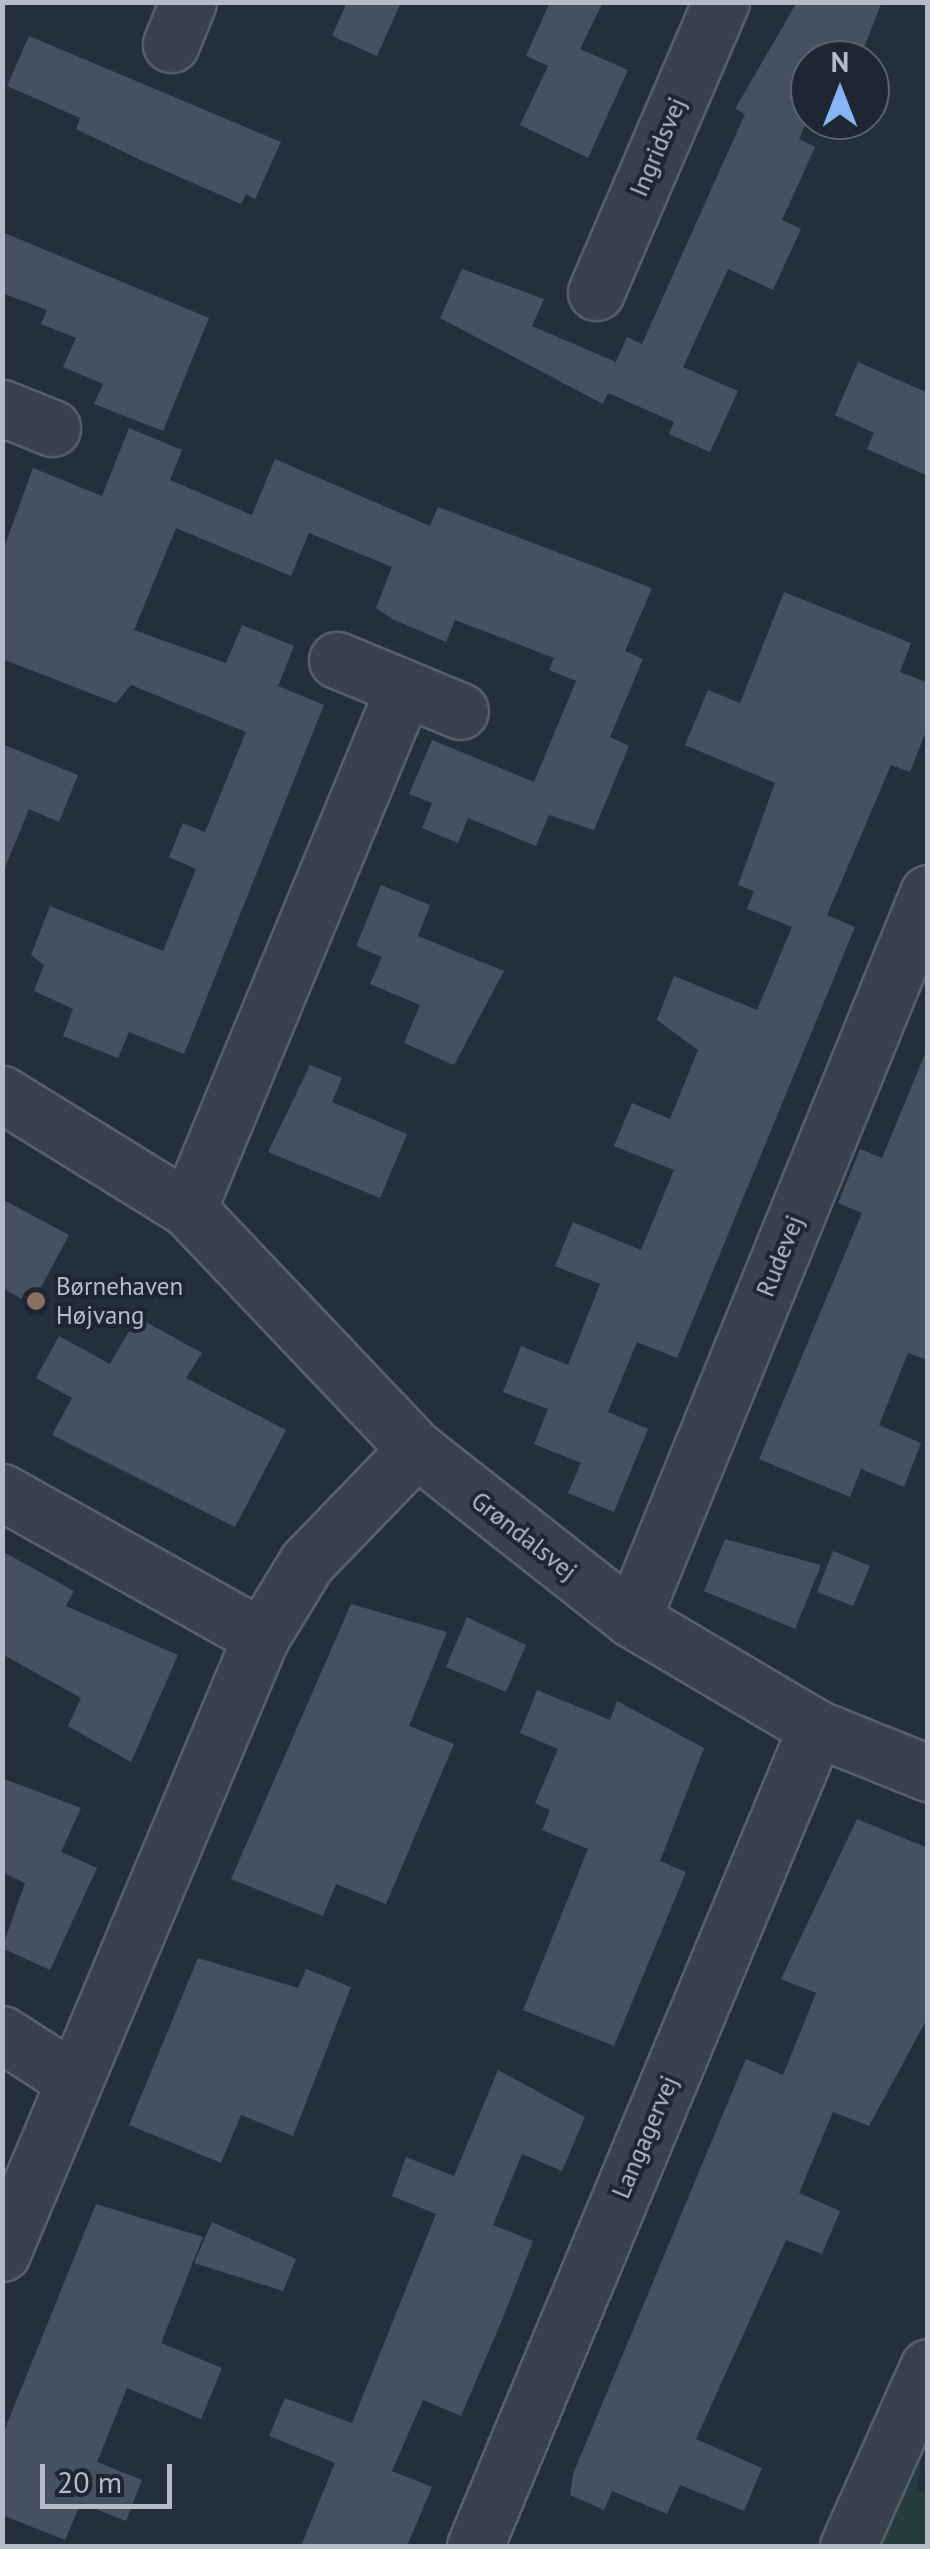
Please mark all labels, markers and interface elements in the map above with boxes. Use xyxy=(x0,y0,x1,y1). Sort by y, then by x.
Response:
north arrow xyxy=(790,40,890,140)
text: N xyxy=(831,43,849,80)
street label: Ingridsvej xyxy=(624,93,692,201)
street label: Rudevej xyxy=(750,1211,810,1301)
place label: Børnehaven Højvang xyxy=(56,1272,183,1331)
marker: Børnehaven Højvang xyxy=(25,1290,47,1312)
street label: Grøndalsvej xyxy=(465,1485,583,1587)
street label: Langagervej xyxy=(606,2071,684,2203)
scale bar xyxy=(45,2444,178,2506)
text: 20 m xyxy=(57,2462,122,2501)

